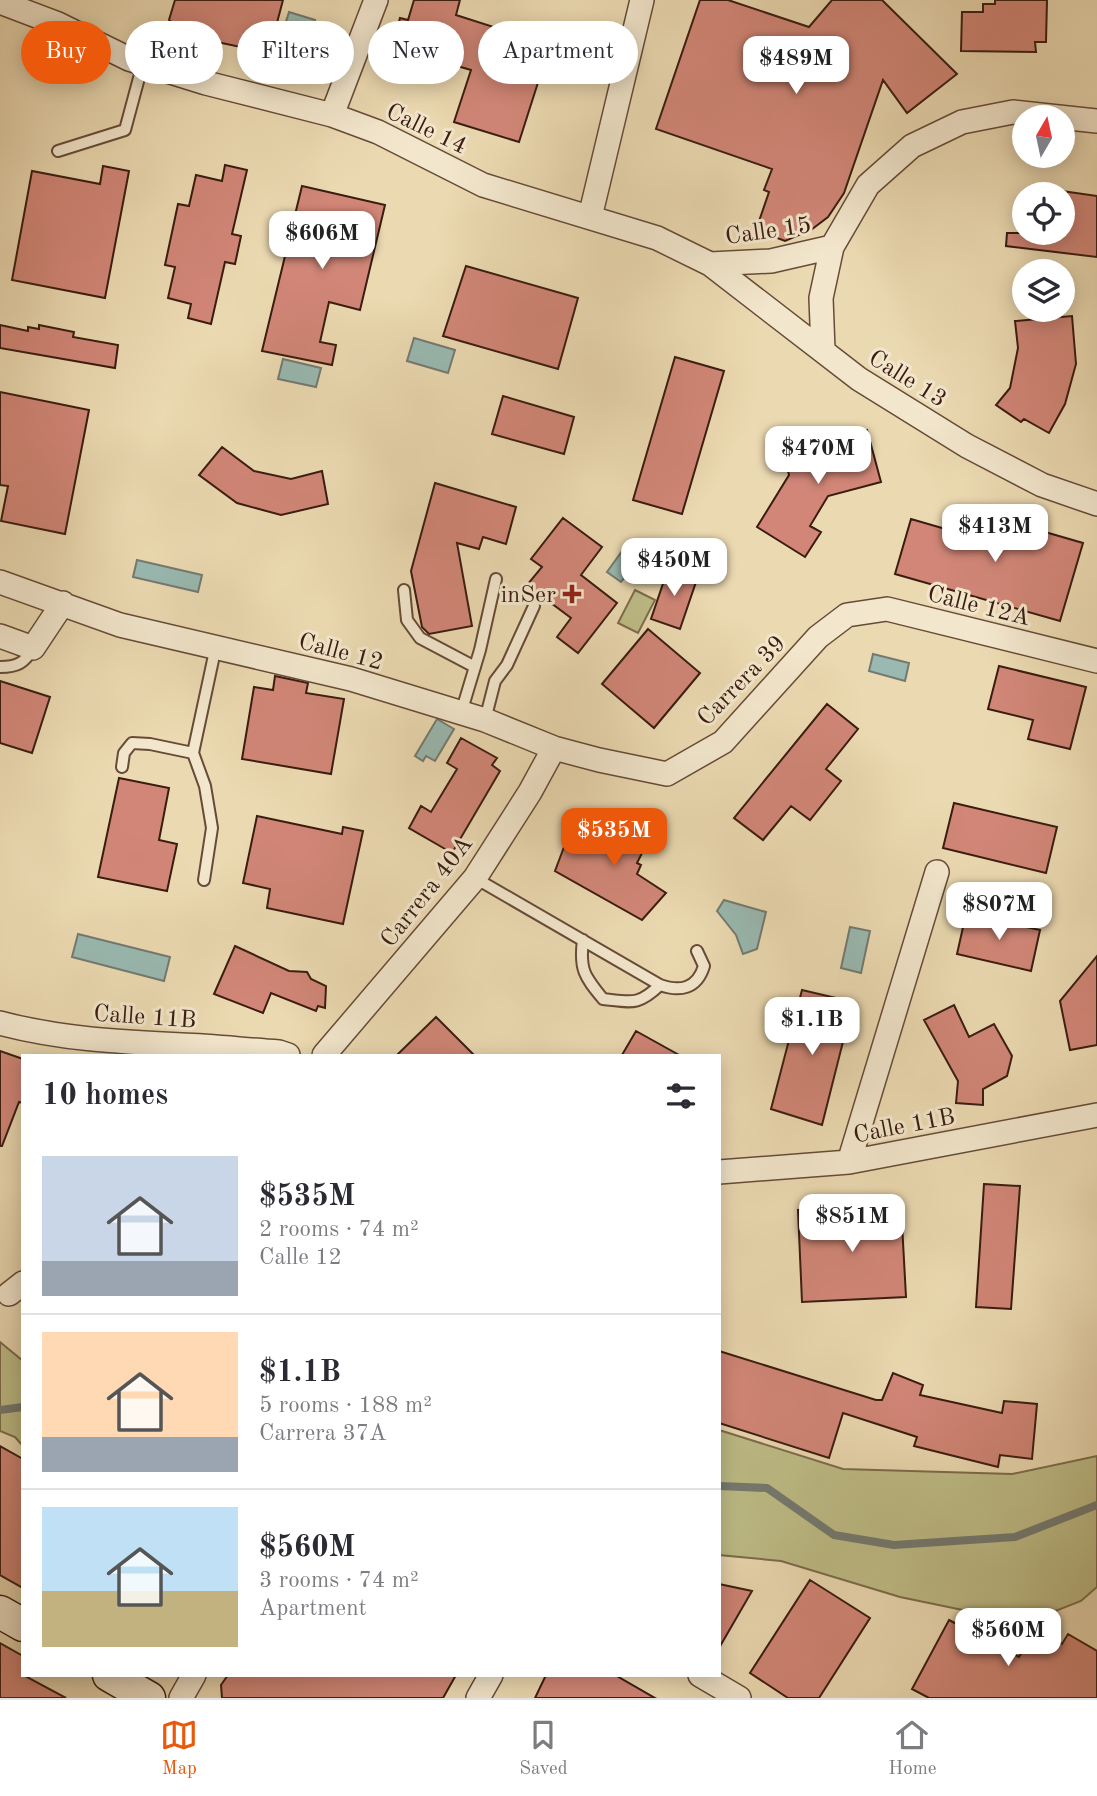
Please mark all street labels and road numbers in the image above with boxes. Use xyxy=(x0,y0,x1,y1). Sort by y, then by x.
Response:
street label: Calle 14 xyxy=(382,100,470,160)
street label: Calle 15 xyxy=(724,214,813,250)
street label: Calle 13 xyxy=(864,347,950,413)
street label: Calle 12A xyxy=(925,583,1032,631)
street label: Calle 12 xyxy=(296,630,385,676)
street label: Carrera 39 xyxy=(694,632,791,731)
street label: Carrera 40A xyxy=(377,832,478,952)
street label: Calle 11B xyxy=(93,1002,197,1034)
street label: Calle 11B xyxy=(852,1105,957,1149)

